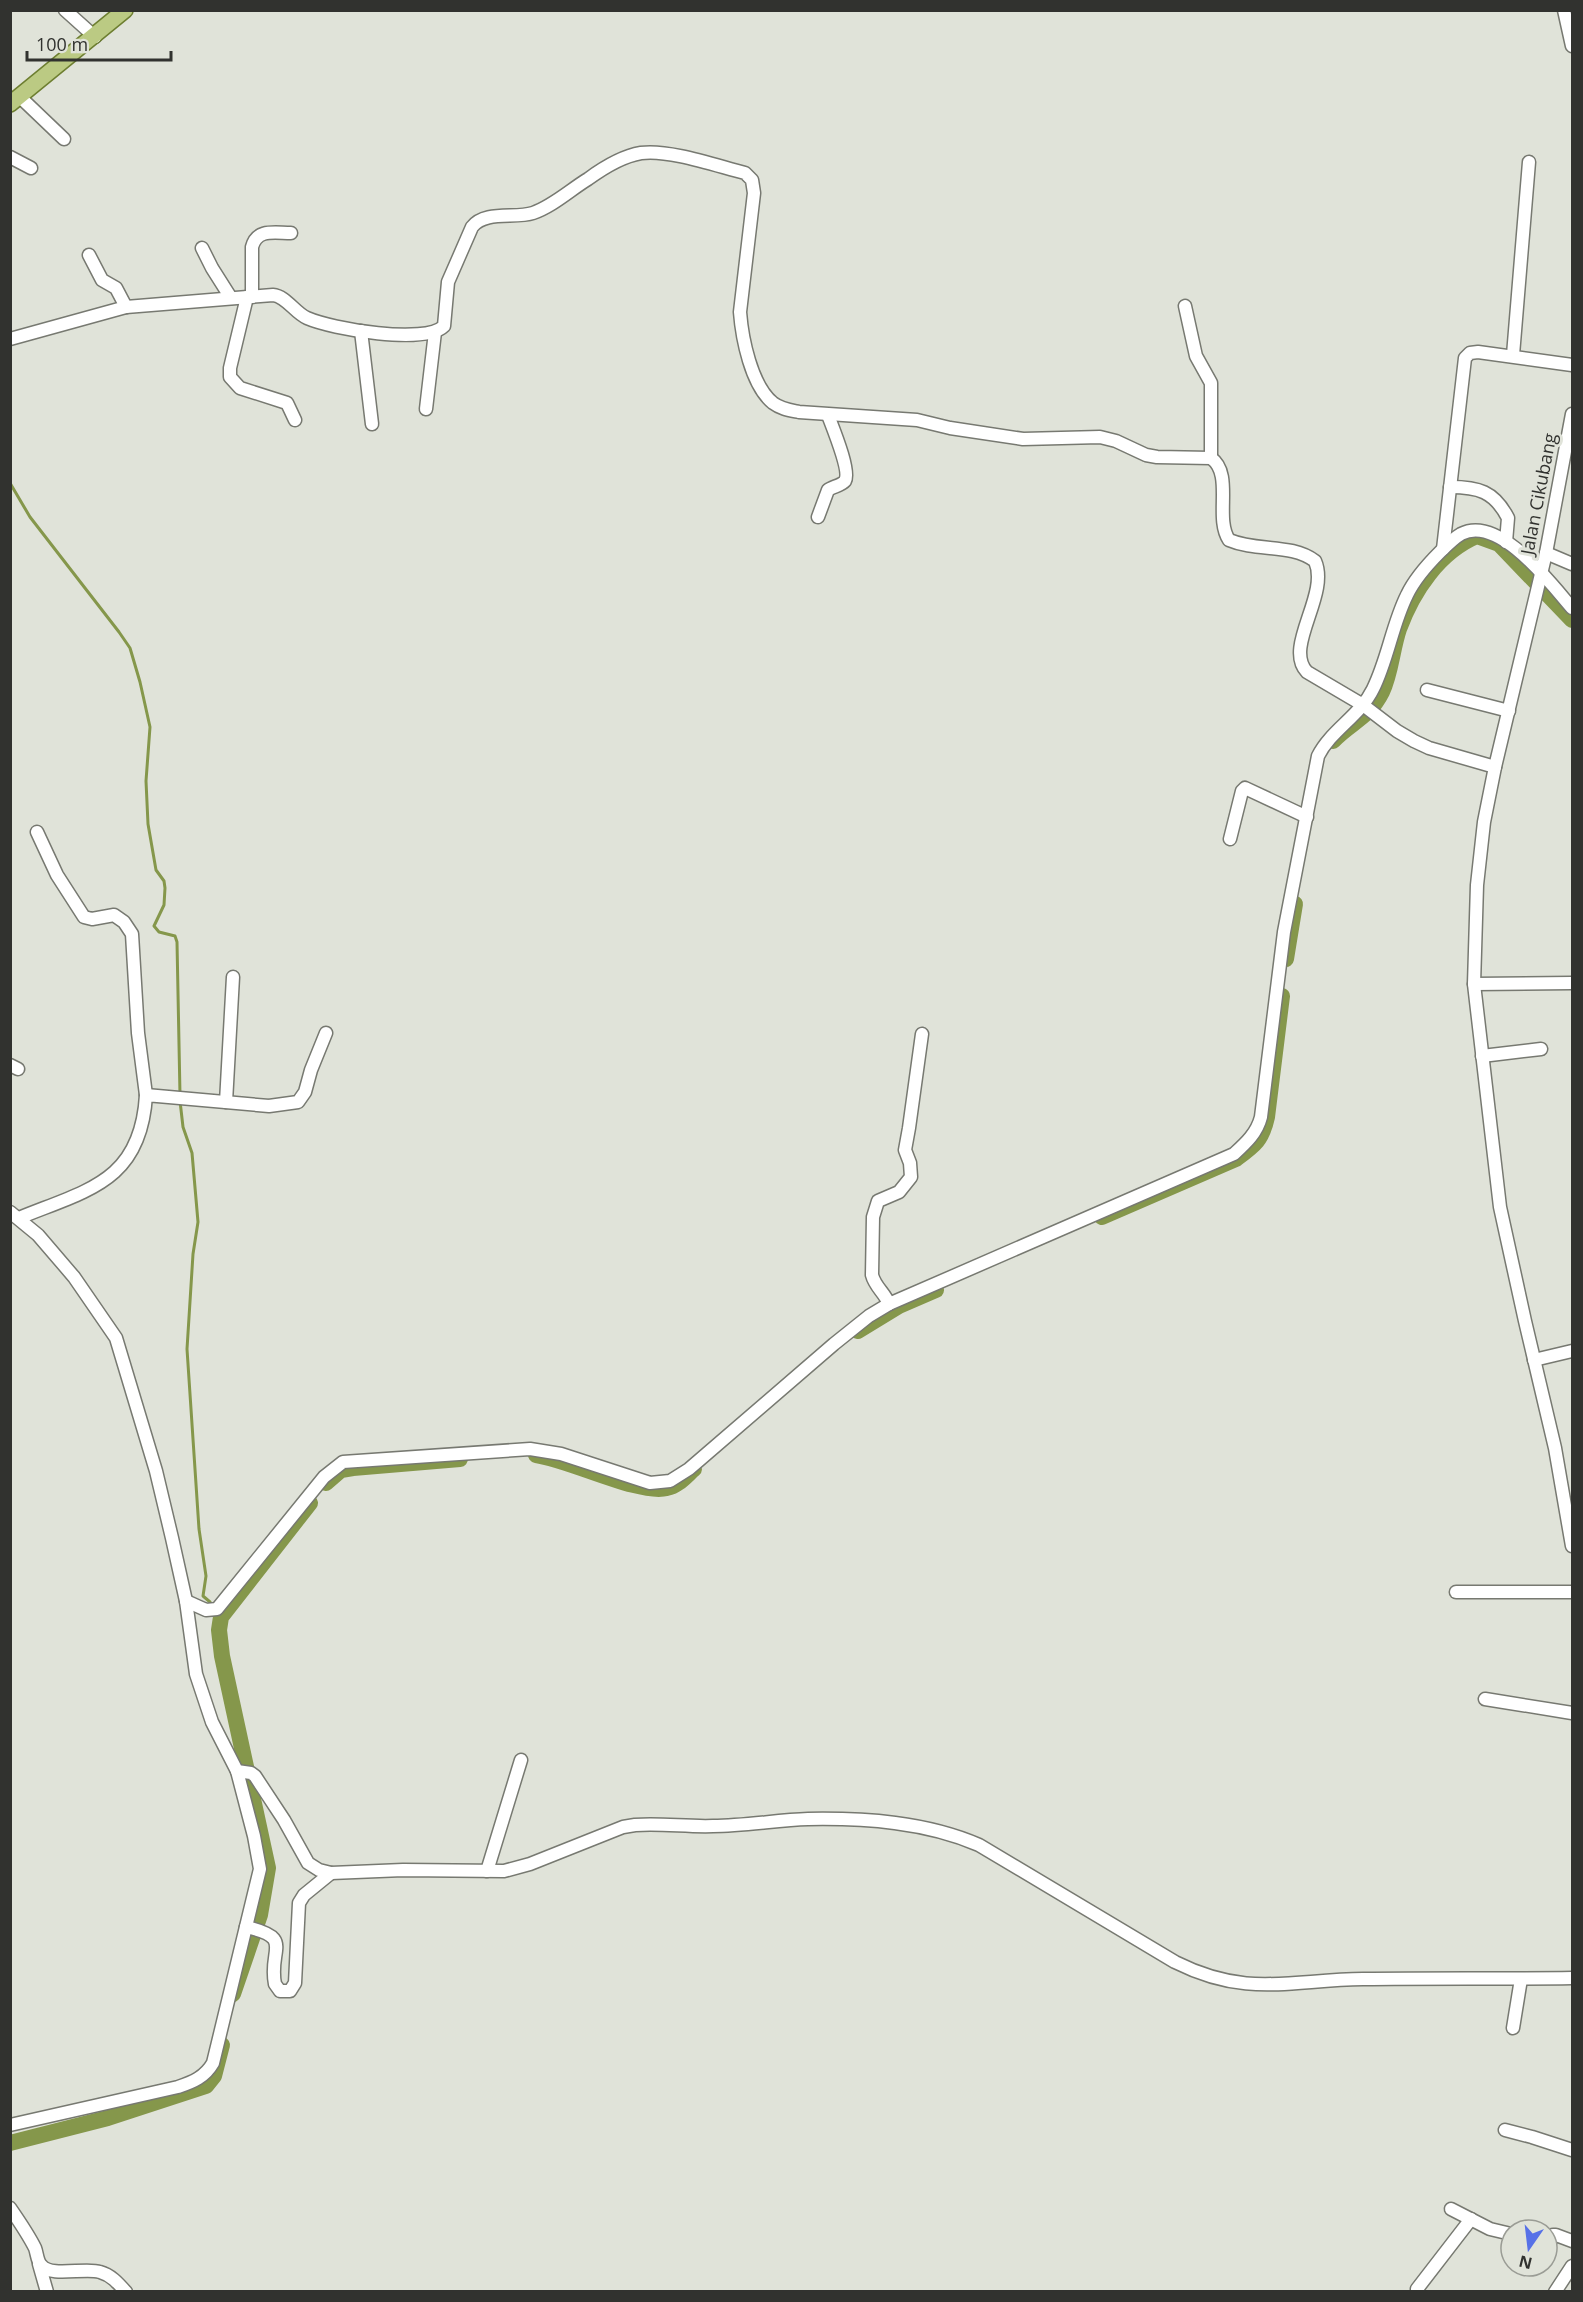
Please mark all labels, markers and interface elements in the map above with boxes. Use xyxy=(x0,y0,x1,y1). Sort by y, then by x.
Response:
scale bar xyxy=(27,24,171,62)
text: 100 m xyxy=(36,32,88,56)
street label: Jalan Cikubang xyxy=(1514,431,1562,559)
north arrow xyxy=(1499,2218,1559,2278)
text: N xyxy=(1516,2250,1534,2275)

